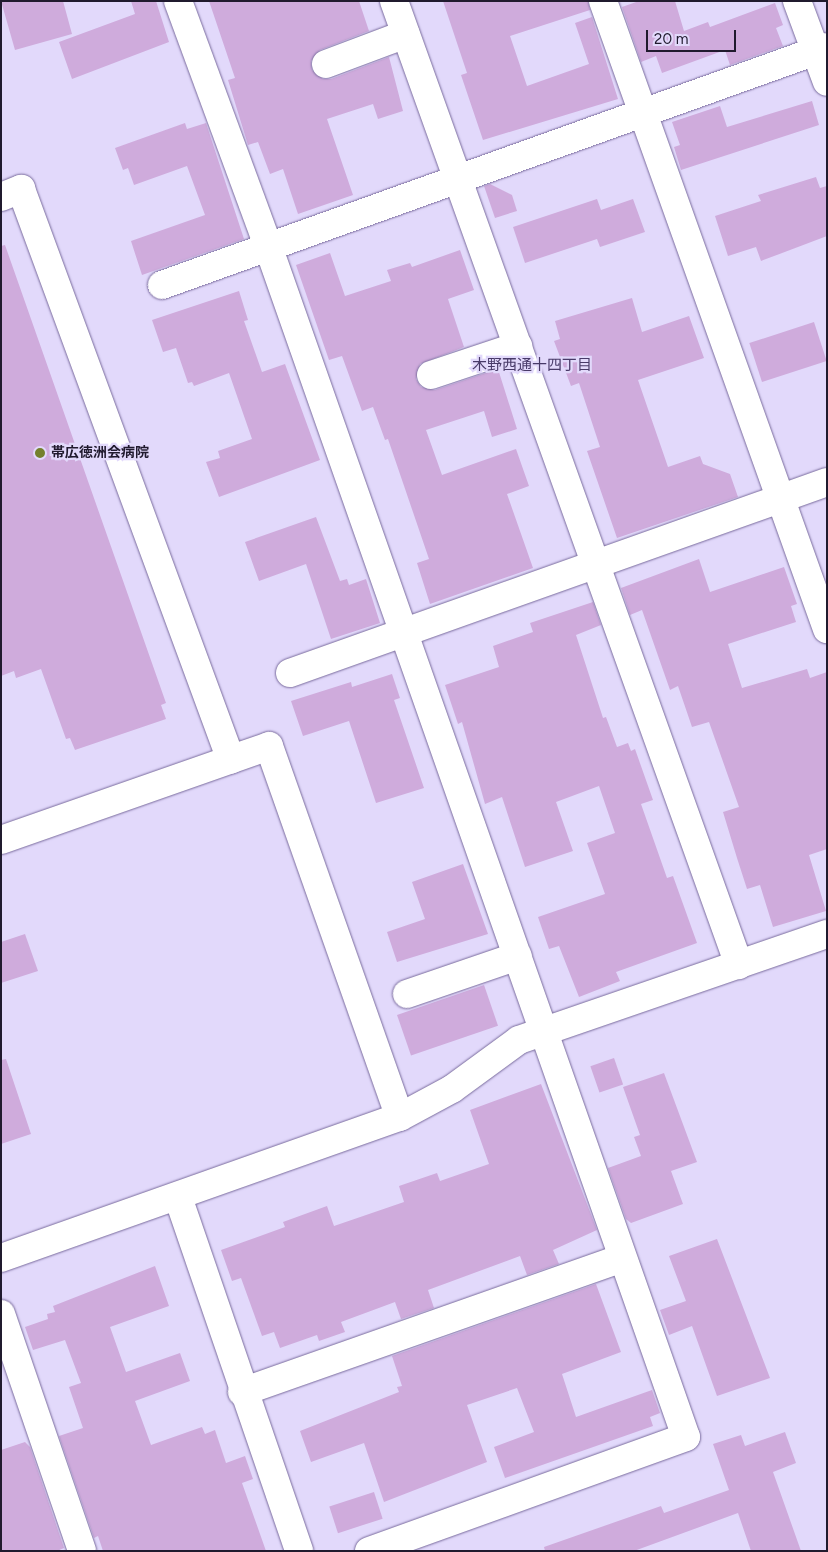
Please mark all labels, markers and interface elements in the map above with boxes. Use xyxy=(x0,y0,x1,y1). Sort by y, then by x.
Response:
scale bar xyxy=(648,20,738,52)
text: 20 m xyxy=(654,30,688,48)
district label: 木野西通十四丁目 xyxy=(472,357,592,375)
place label: 帯広徳洲会病院 xyxy=(51,445,149,461)
marker: 帯広徳洲会病院 xyxy=(33,446,47,460)

